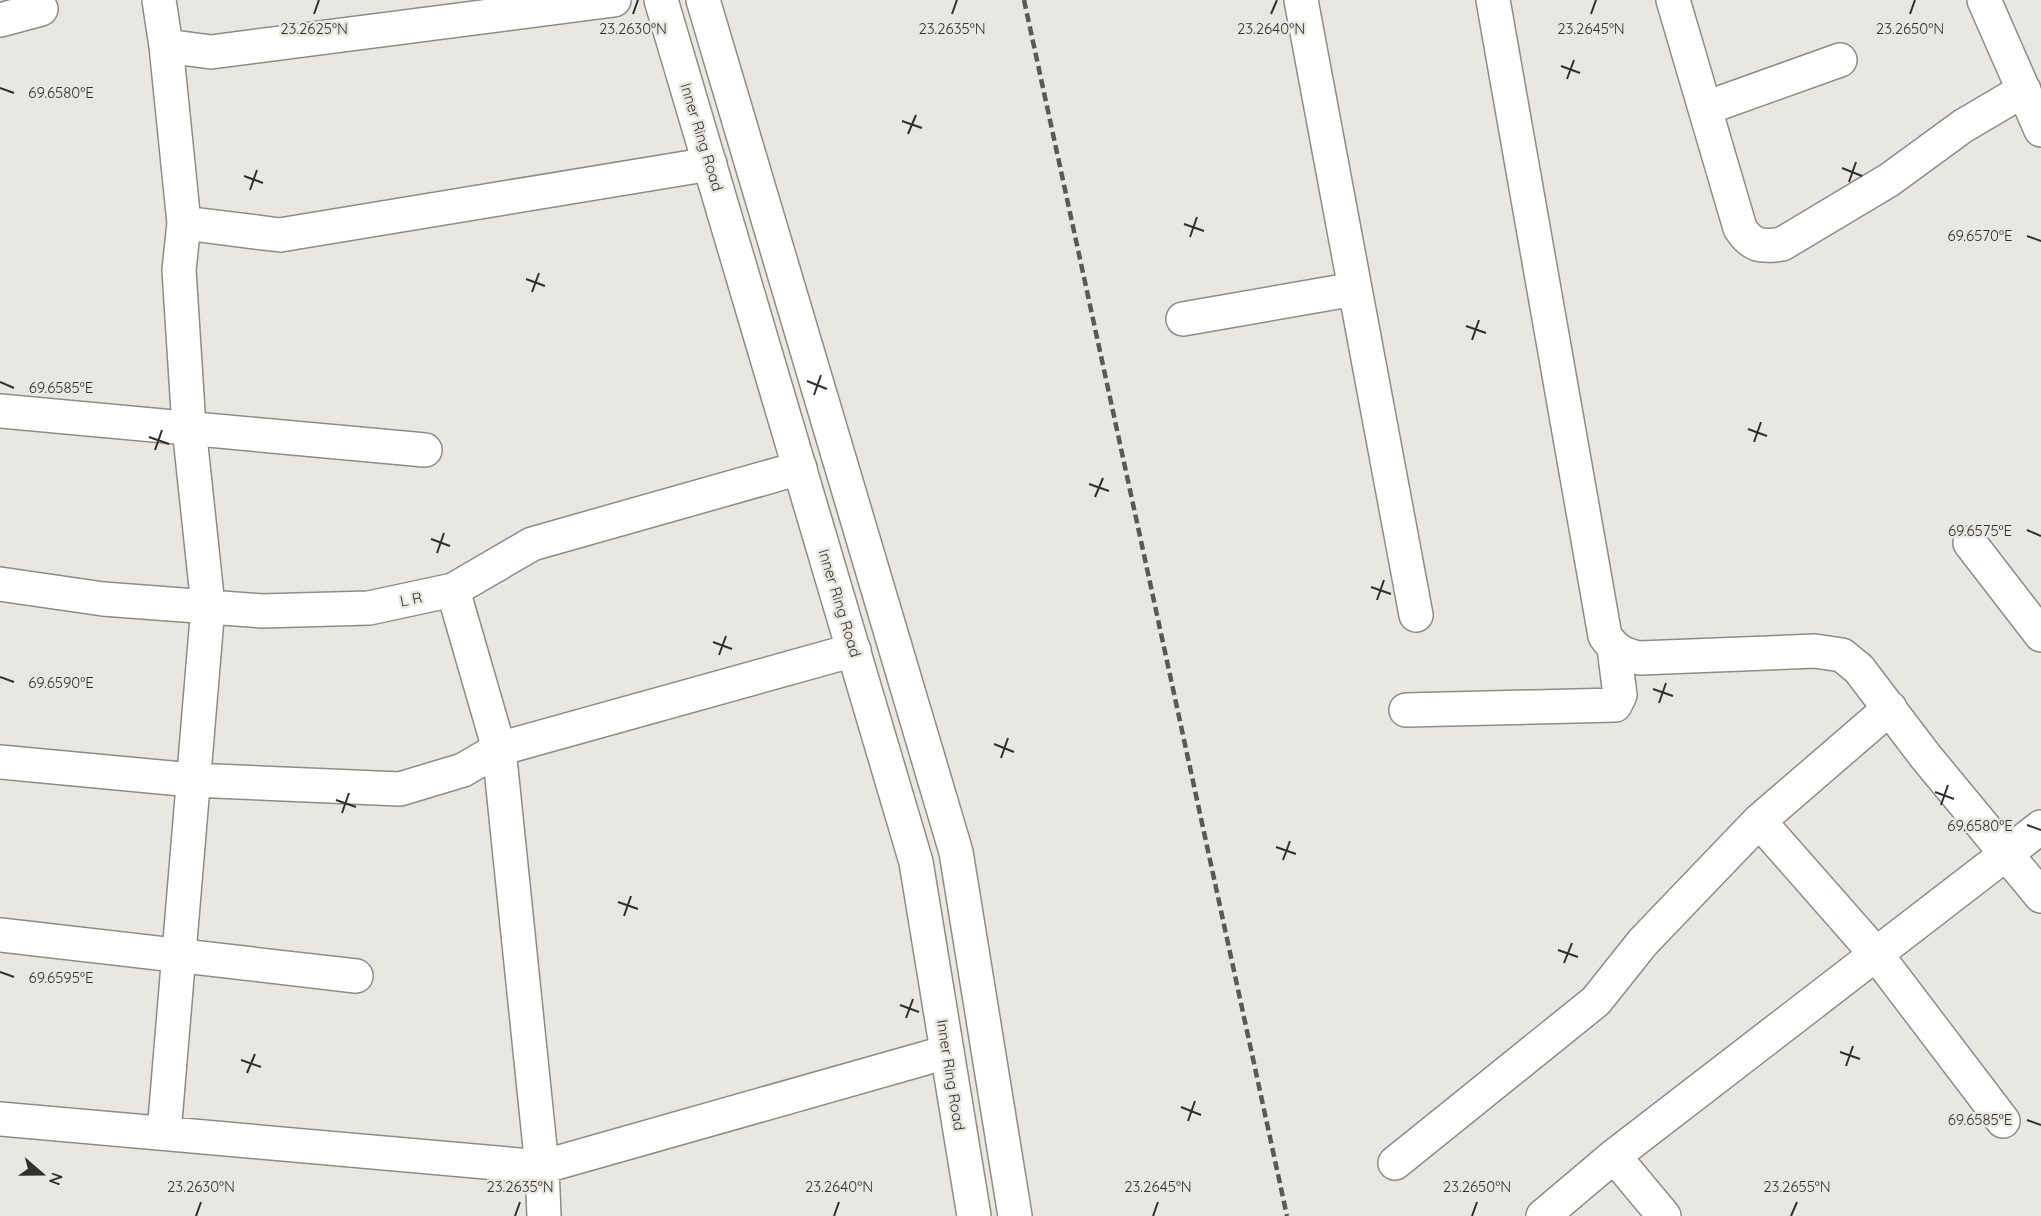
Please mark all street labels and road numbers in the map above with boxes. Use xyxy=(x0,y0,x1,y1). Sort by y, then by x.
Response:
street label: Inner Ring Road xyxy=(677,81,727,193)
street label: Inner Ring Road xyxy=(815,547,865,659)
street label: L R xyxy=(398,587,424,611)
street label: Inner Ring Road xyxy=(933,1018,969,1132)

